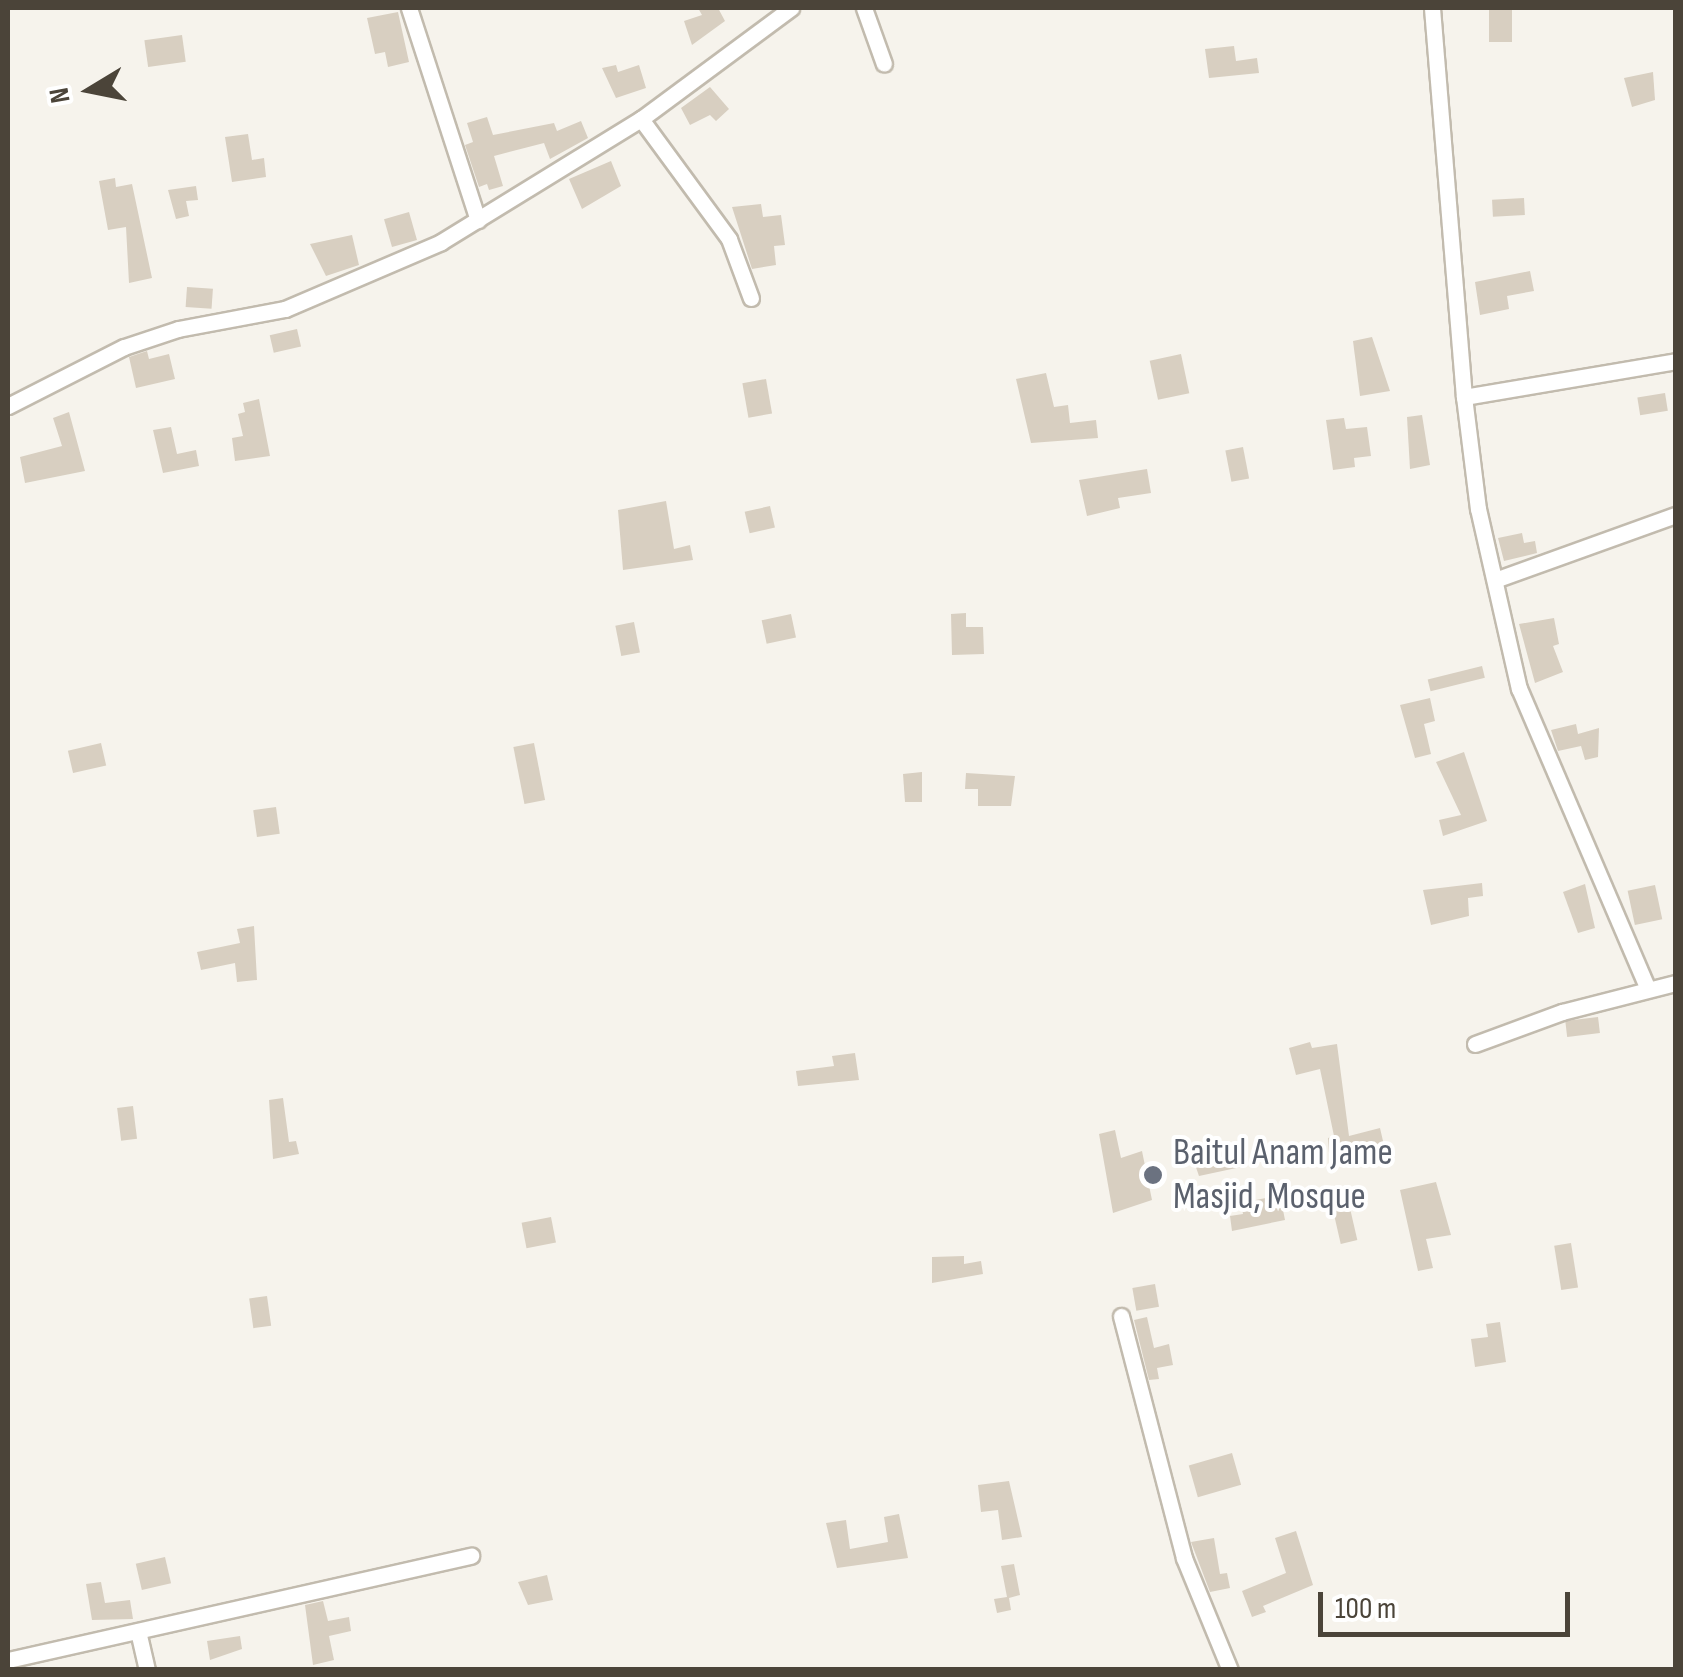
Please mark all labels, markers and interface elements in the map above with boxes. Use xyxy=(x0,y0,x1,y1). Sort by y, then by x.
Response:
north arrow xyxy=(40,40,140,140)
text: N xyxy=(42,85,78,106)
place label: Baitul Anam Jame Masjid, Mosque xyxy=(1173,1130,1393,1220)
marker: Baitul Anam Jame Masjid, Mosque xyxy=(1142,1164,1164,1186)
scale bar xyxy=(1323,1572,1576,1634)
text: 100 m xyxy=(1335,1591,1396,1627)

